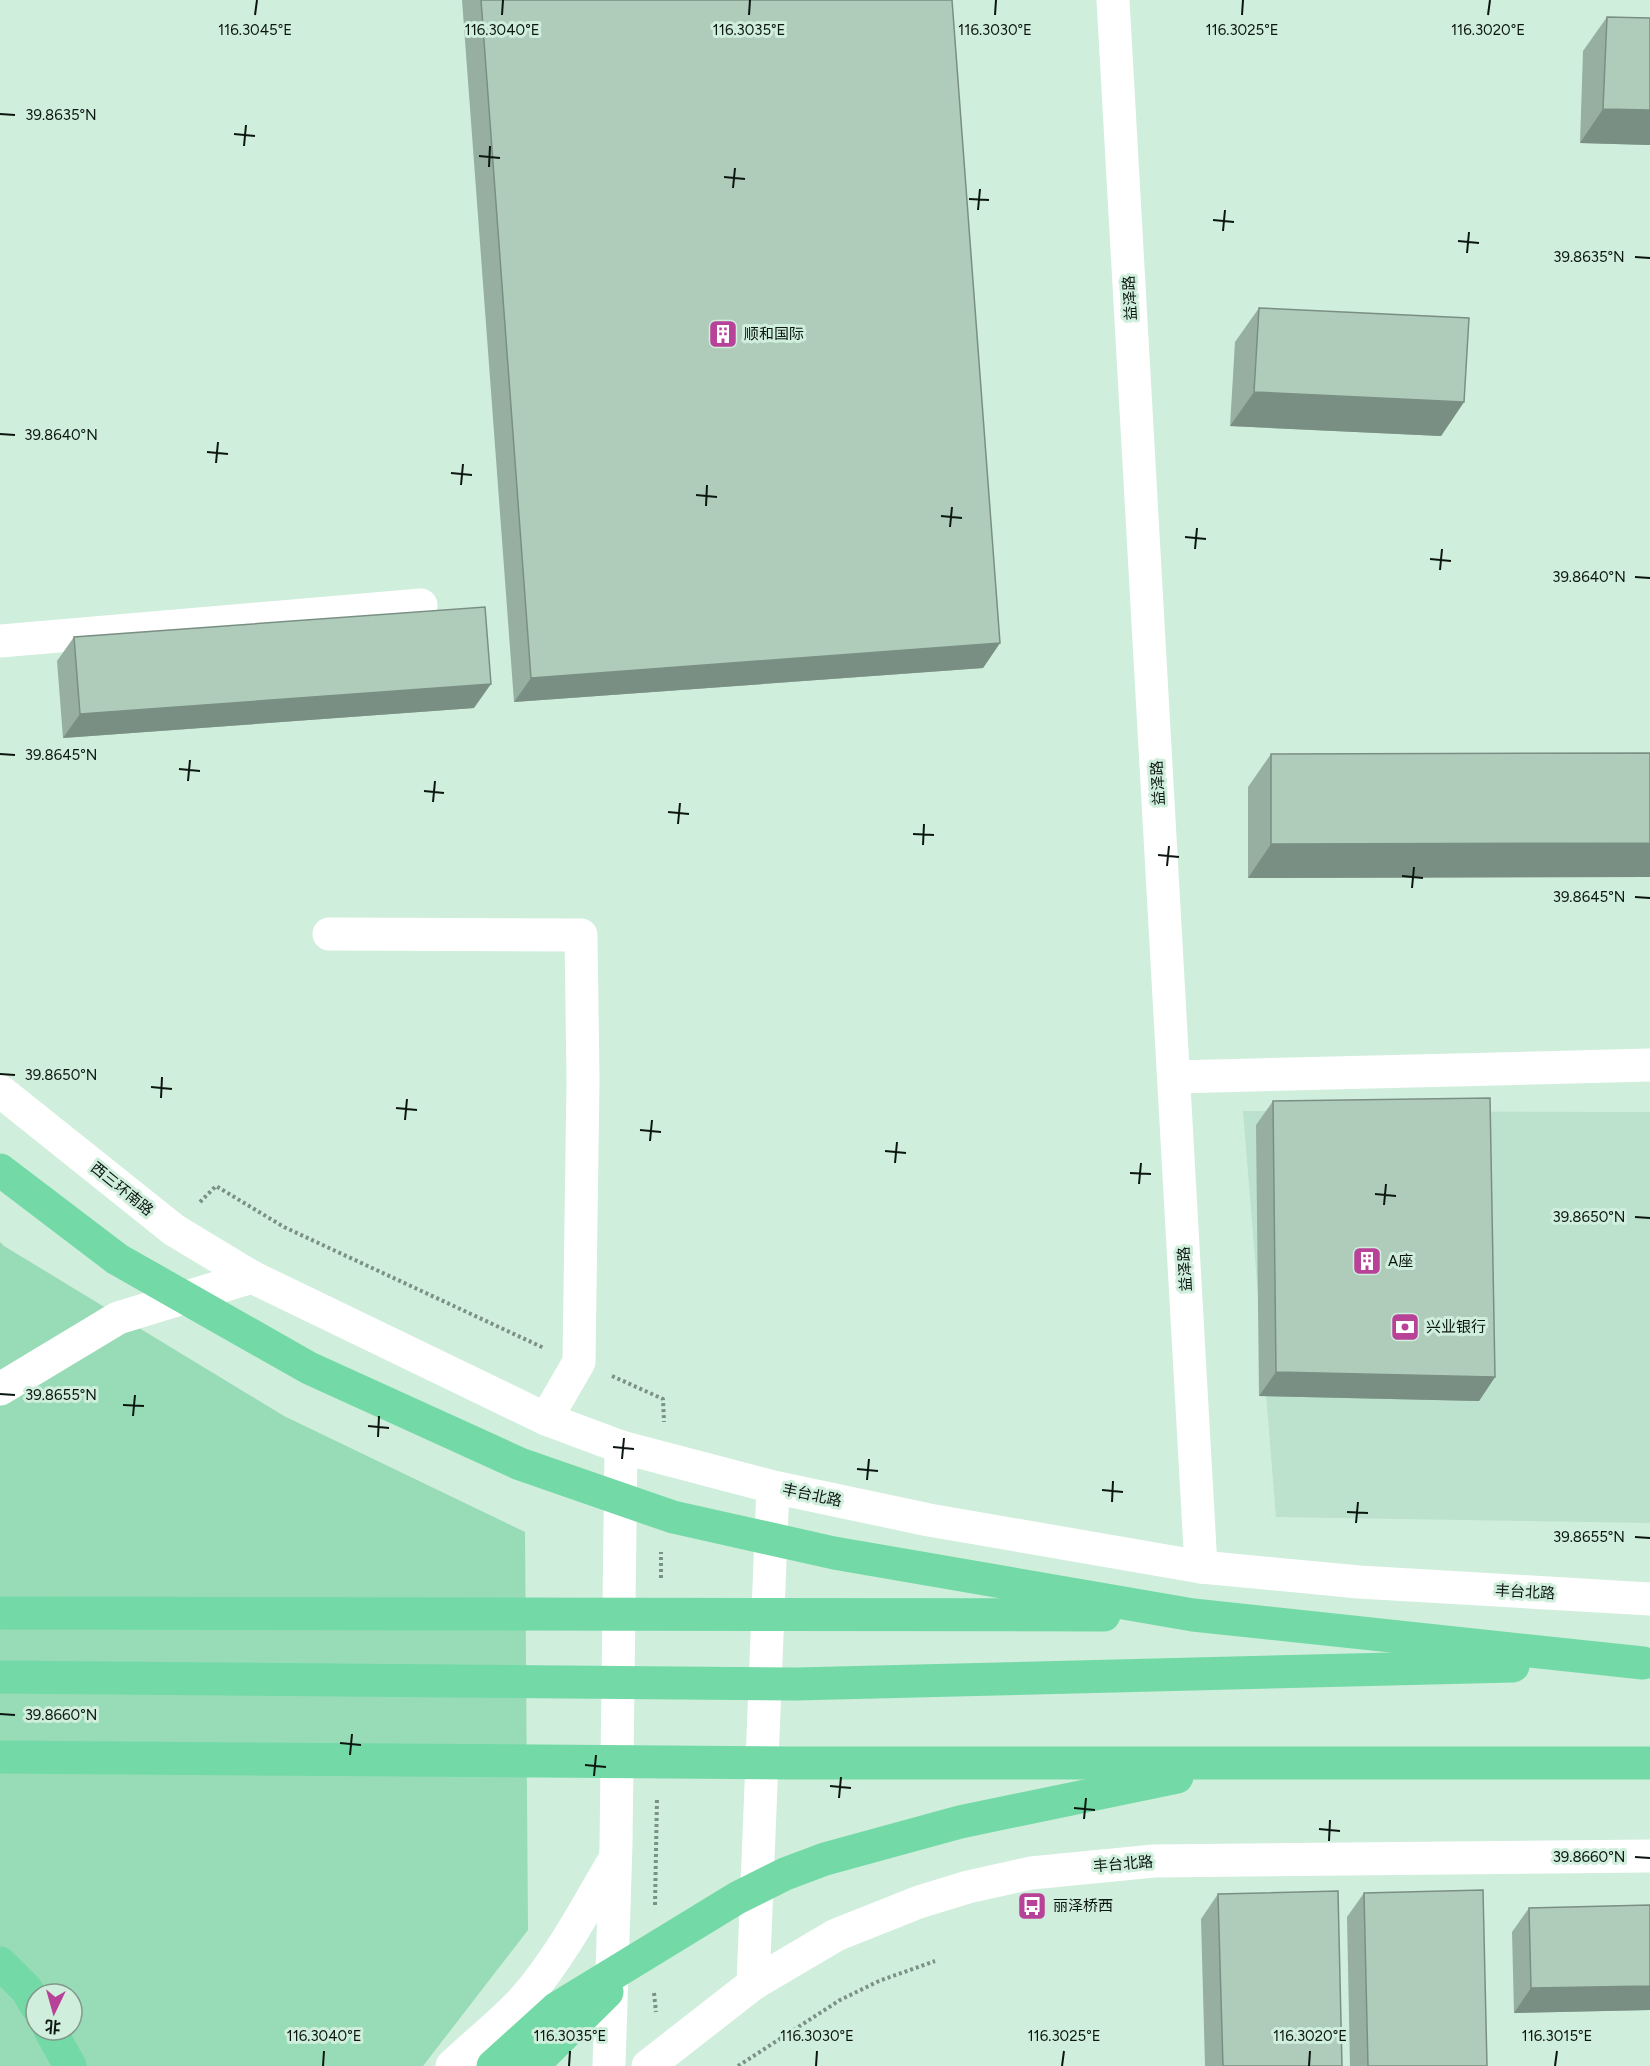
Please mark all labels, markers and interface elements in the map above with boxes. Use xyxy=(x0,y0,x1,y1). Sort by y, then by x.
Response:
text: 116.3045°E xyxy=(218,21,292,39)
text: 116.3040°E xyxy=(464,21,540,39)
text: 116.3035°E xyxy=(713,21,785,39)
text: 116.3030°E xyxy=(958,21,1032,39)
text: 116.3025°E xyxy=(1205,21,1279,39)
text: 116.3020°E xyxy=(1451,21,1525,39)
text: 39.8635°N xyxy=(25,106,97,124)
text: 39.8635°N xyxy=(1553,248,1625,266)
street label: 益泽路 xyxy=(1120,275,1140,321)
building icon: 顺和国际 xyxy=(707,318,739,350)
place label: 顺和国际 xyxy=(744,325,804,343)
text: 39.8640°N xyxy=(24,426,98,444)
text: 39.8640°N xyxy=(1552,568,1626,586)
text: 39.8645°N xyxy=(25,746,97,764)
street label: 益泽路 xyxy=(1148,760,1168,806)
text: 39.8645°N xyxy=(1553,888,1625,906)
text: 39.8650°N xyxy=(25,1066,97,1084)
street label: 西三环南路 xyxy=(87,1158,157,1220)
text: 39.8650°N xyxy=(1553,1208,1625,1226)
building icon: A座 xyxy=(1351,1245,1383,1277)
street label: 益泽路 xyxy=(1175,1246,1195,1292)
place label: A座 xyxy=(1388,1252,1413,1270)
bank icon: 兴业银行 xyxy=(1389,1311,1421,1343)
place label: 兴业银行 xyxy=(1426,1318,1486,1336)
text: 39.8655°N xyxy=(25,1386,97,1404)
street label: 丰台北路 xyxy=(781,1480,843,1510)
text: 39.8655°N xyxy=(1553,1528,1625,1546)
street label: 丰台北路 xyxy=(1495,1581,1555,1603)
text: 39.8660°N xyxy=(25,1706,97,1724)
text: 39.8660°N xyxy=(1553,1848,1625,1866)
street label: 丰台北路 xyxy=(1092,1852,1154,1876)
bus stop icon: 丽泽桥西 xyxy=(1016,1890,1048,1922)
place label: 丽泽桥西 xyxy=(1053,1897,1113,1915)
north arrow xyxy=(24,1982,84,2042)
text: 北 xyxy=(44,2016,62,2037)
text: 116.3040°E xyxy=(286,2027,362,2045)
text: 116.3035°E xyxy=(534,2027,606,2045)
text: 116.3030°E xyxy=(780,2027,854,2045)
text: 116.3025°E xyxy=(1027,2027,1101,2045)
text: 116.3020°E xyxy=(1273,2027,1347,2045)
text: 116.3015°E xyxy=(1521,2027,1593,2045)

